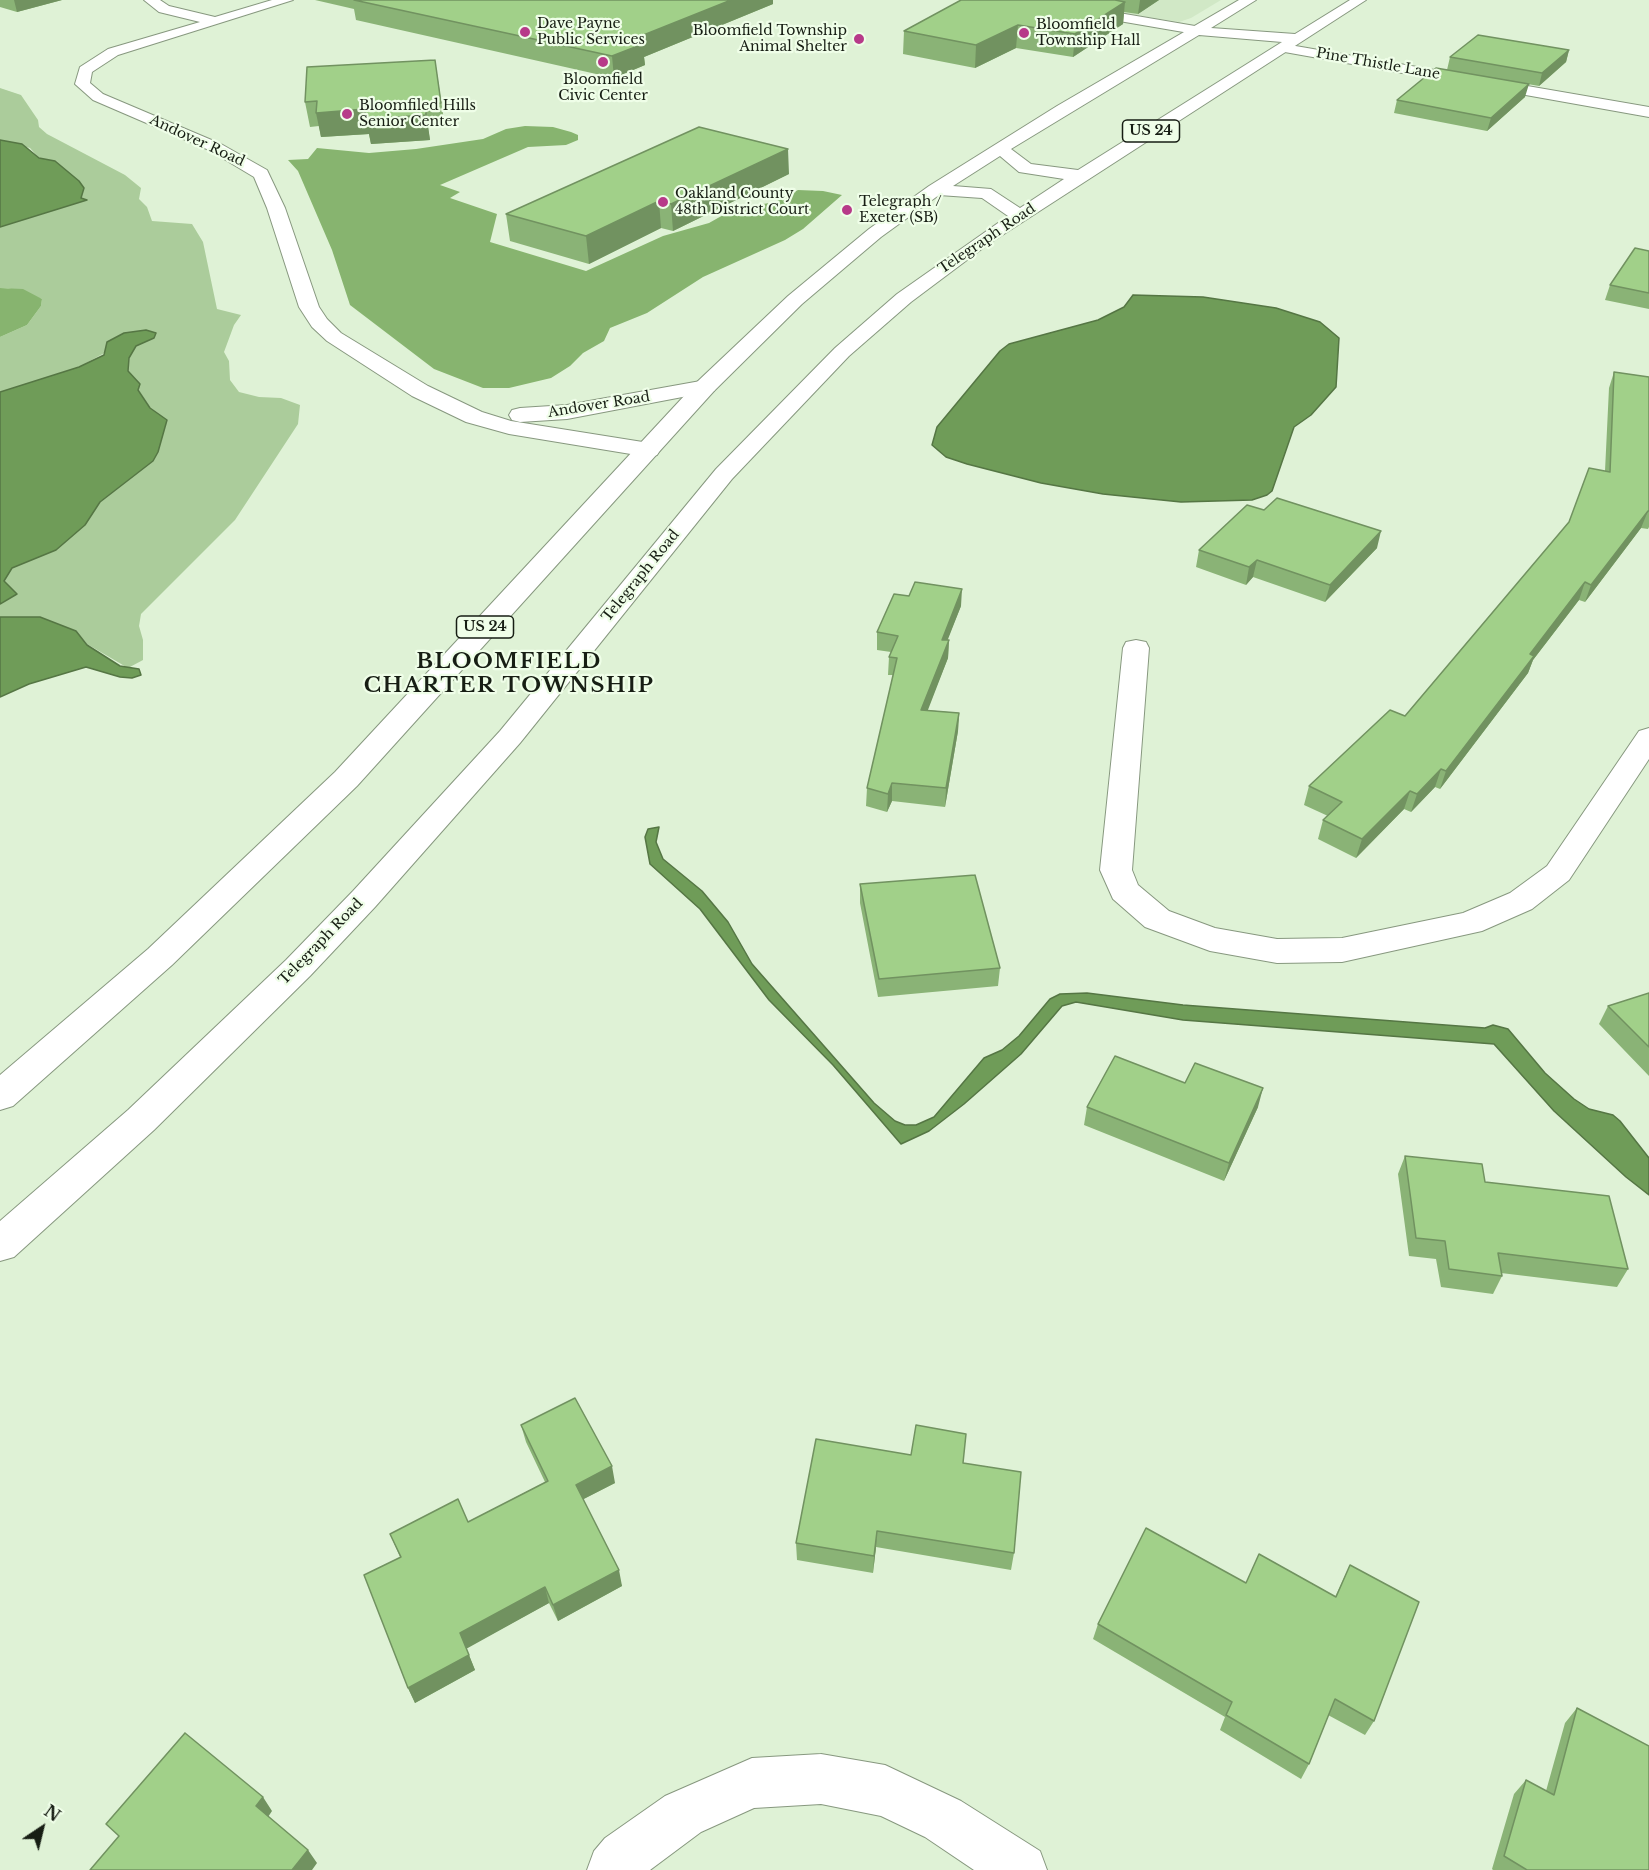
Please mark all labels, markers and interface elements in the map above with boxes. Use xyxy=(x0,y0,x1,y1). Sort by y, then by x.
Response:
place label: Dave Payne Public Services xyxy=(537,16,645,48)
place label: Bloomfield Township Hall xyxy=(1036,17,1140,50)
place label: Bloomfield Township Animal Shelter xyxy=(693,23,847,56)
marker: Dave Payne Public Services xyxy=(518,25,532,39)
marker: Bloomfield Township Hall xyxy=(1017,26,1031,40)
marker: Bloomfield Township Animal Shelter xyxy=(852,32,866,46)
street label: Pine Thistle Lane xyxy=(1315,45,1441,83)
marker: Bloomfield Civic Center xyxy=(596,55,610,69)
place label: Bloomfield Civic Center xyxy=(558,72,648,104)
place label: Bloomfiled Hills Senior Center xyxy=(359,98,476,130)
marker: Bloomfiled Hills Senior Center xyxy=(340,107,354,121)
street label: Andover Road xyxy=(147,112,247,170)
road number: US 24 xyxy=(1122,120,1180,142)
place label: Oakland County 48th District Court xyxy=(675,186,809,219)
place label: Telegraph / Exeter (SB) xyxy=(859,194,942,226)
marker: Oakland County 48th District Court xyxy=(656,195,670,209)
street label: Telegraph Road xyxy=(935,200,1039,278)
marker: Telegraph / Exeter (SB) xyxy=(840,203,854,217)
street label: Andover Road xyxy=(547,389,651,421)
street label: Telegraph Road xyxy=(599,527,683,625)
road number: US 24 xyxy=(456,616,514,638)
district label: BLOOMFIELD CHARTER TOWNSHIP xyxy=(364,649,654,699)
street label: Telegraph Road xyxy=(276,895,366,989)
north arrow xyxy=(12,1798,72,1858)
text: N xyxy=(40,1801,64,1826)

